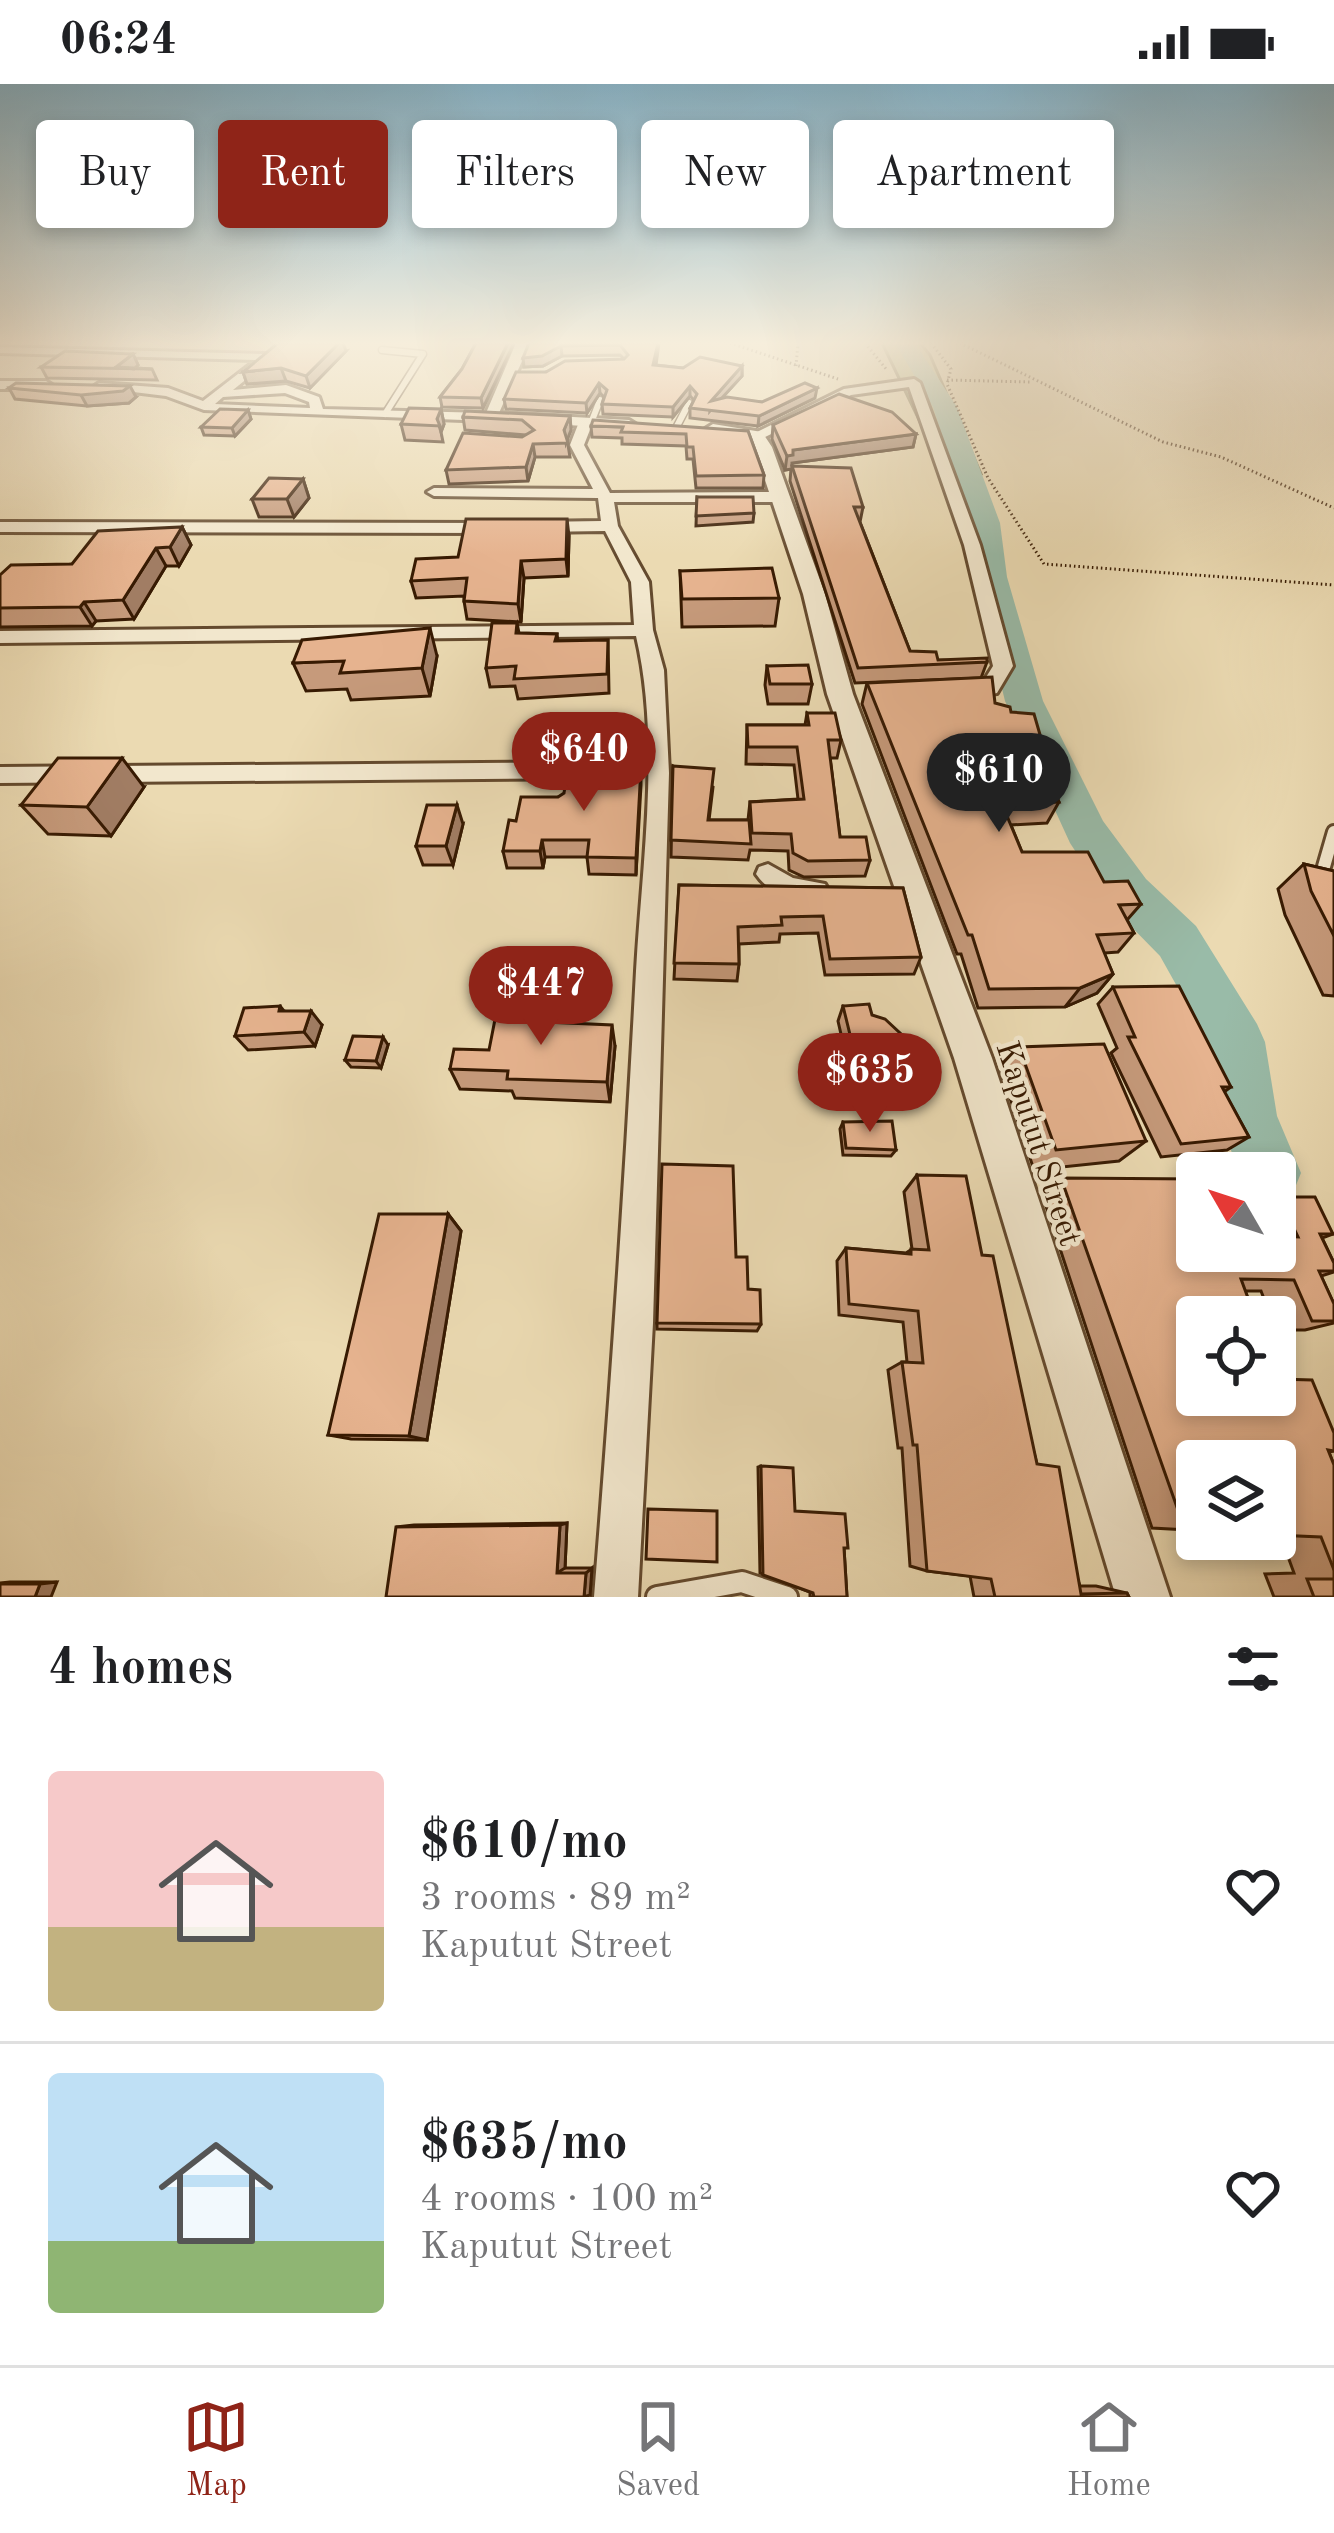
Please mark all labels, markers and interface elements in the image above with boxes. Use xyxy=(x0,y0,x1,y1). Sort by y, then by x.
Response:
text: 06:24 xyxy=(60,19,177,64)
chip: Buy xyxy=(36,120,194,228)
chip: Rent xyxy=(218,120,388,228)
chip: Filters xyxy=(412,120,617,228)
chip: New xyxy=(641,120,809,228)
chip: Apartment xyxy=(833,120,1114,228)
pin: $640 xyxy=(513,712,655,814)
text: $640 xyxy=(539,731,629,770)
pin: $610 xyxy=(928,733,1070,835)
text: $610 xyxy=(954,752,1044,791)
pin: $447 xyxy=(470,946,612,1048)
text: $447 xyxy=(496,965,586,1004)
pin: $635 xyxy=(799,1033,941,1135)
street label: Kaputut Street xyxy=(988,1037,1086,1251)
text: $635 xyxy=(825,1052,915,1091)
north arrow xyxy=(1176,1152,1296,1272)
map controls xyxy=(1176,1152,1296,1560)
button: locate xyxy=(1176,1296,1296,1416)
button: layers xyxy=(1176,1440,1296,1560)
icon: filters xyxy=(1220,1636,1286,1702)
text: 4 homes xyxy=(48,1644,233,1695)
text: $610/mo xyxy=(420,1818,628,1869)
icon: home xyxy=(144,1819,288,1963)
icon: heart xyxy=(1220,1858,1286,1924)
text: 3 rooms · 89 m² xyxy=(420,1879,691,1918)
text: Kaputut Street xyxy=(420,1927,672,1966)
text: $635/mo xyxy=(420,2119,628,2170)
icon: home xyxy=(144,2121,288,2265)
icon: heart xyxy=(1220,2160,1286,2226)
text: 4 rooms · 100 m² xyxy=(420,2180,713,2219)
text: Kaputut Street xyxy=(420,2228,672,2267)
tab: Map xyxy=(183,2394,249,2507)
tab: Saved xyxy=(616,2394,700,2507)
tab: Home xyxy=(1067,2394,1151,2507)

